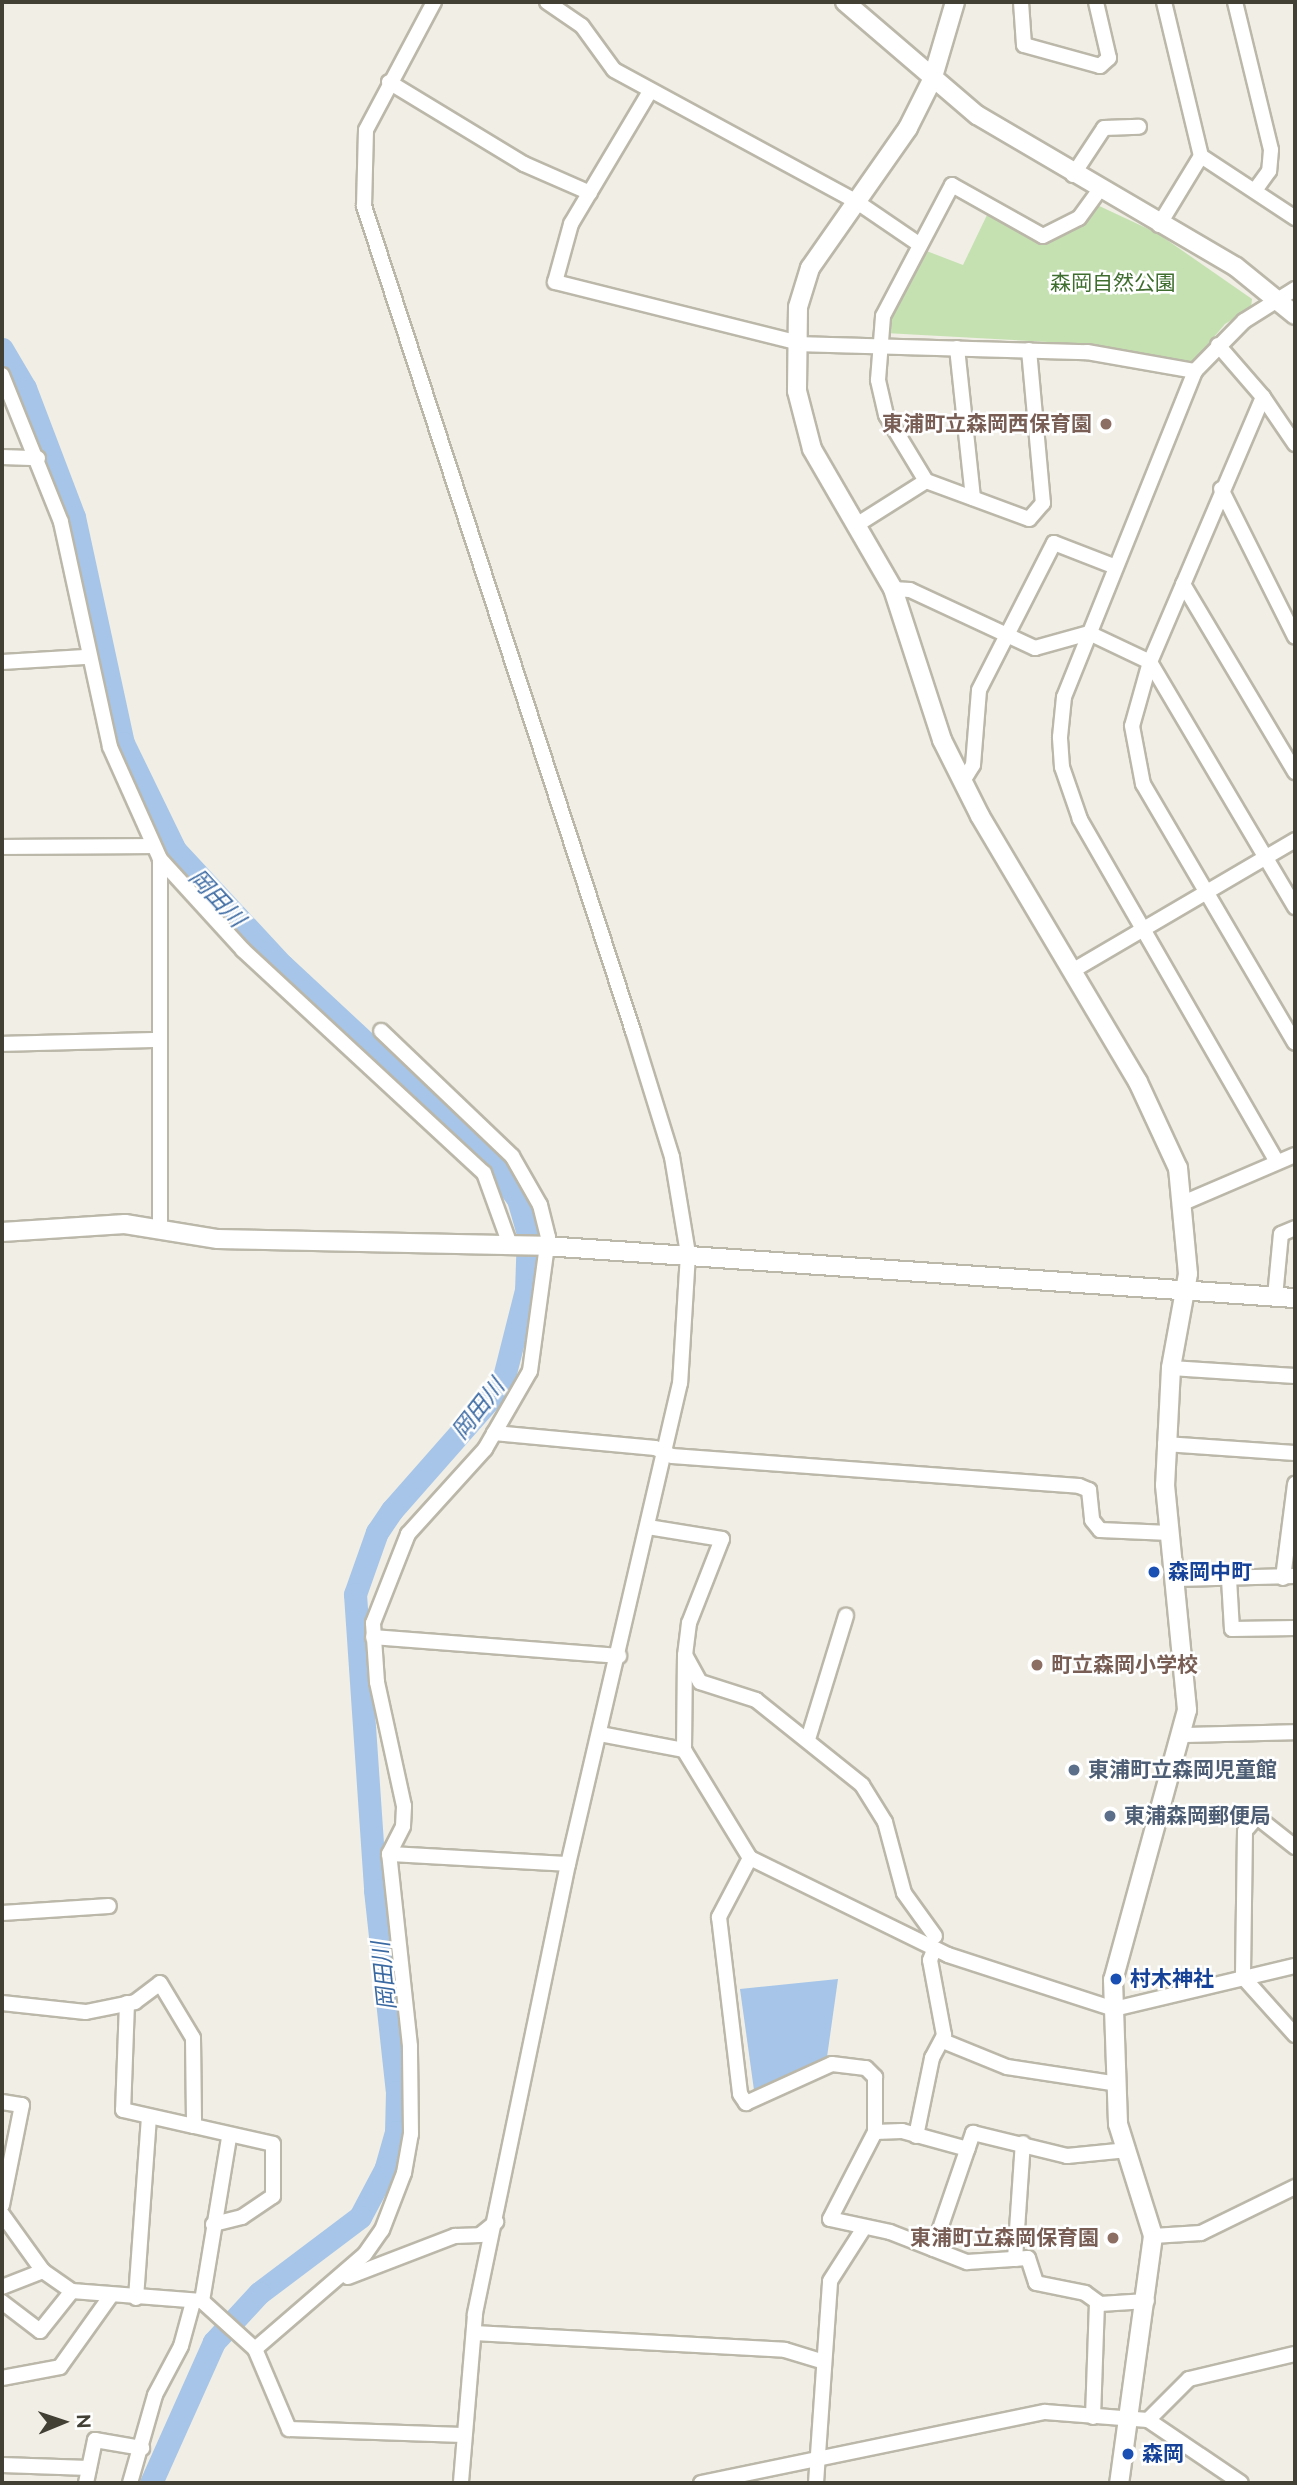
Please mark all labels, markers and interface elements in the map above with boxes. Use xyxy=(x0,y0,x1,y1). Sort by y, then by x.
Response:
park label: 森岡自然公園 xyxy=(1050,270,1176,296)
place label: 東浦町立森岡西保育園 xyxy=(882,411,1092,437)
marker: 東浦町立森岡西保育園 xyxy=(1098,416,1114,432)
water label: 岡田川 xyxy=(183,863,251,933)
water label: 岡田川 xyxy=(446,1373,510,1445)
place label: 森岡中町 xyxy=(1168,1559,1252,1585)
marker: 森岡中町 xyxy=(1146,1564,1162,1580)
place label: 町立森岡小学校 xyxy=(1051,1652,1198,1678)
marker: 町立森岡小学校 xyxy=(1029,1657,1045,1673)
place label: 東浦町立森岡児童館 xyxy=(1088,1757,1277,1783)
marker: 東浦町立森岡児童館 xyxy=(1066,1762,1082,1778)
place label: 東浦森岡郵便局 xyxy=(1124,1803,1271,1829)
marker: 東浦森岡郵便局 xyxy=(1102,1808,1118,1824)
water label: 岡田川 xyxy=(367,1940,401,2012)
place label: 村木神社 xyxy=(1130,1966,1214,1992)
marker: 村木神社 xyxy=(1108,1971,1124,1987)
place label: 東浦町立森岡保育園 xyxy=(910,2225,1099,2251)
marker: 東浦町立森岡保育園 xyxy=(1105,2230,1121,2246)
north arrow xyxy=(28,2387,98,2457)
text: N xyxy=(73,2414,95,2429)
place label: 森岡 xyxy=(1142,2441,1184,2467)
marker: 森岡 xyxy=(1120,2446,1136,2462)

